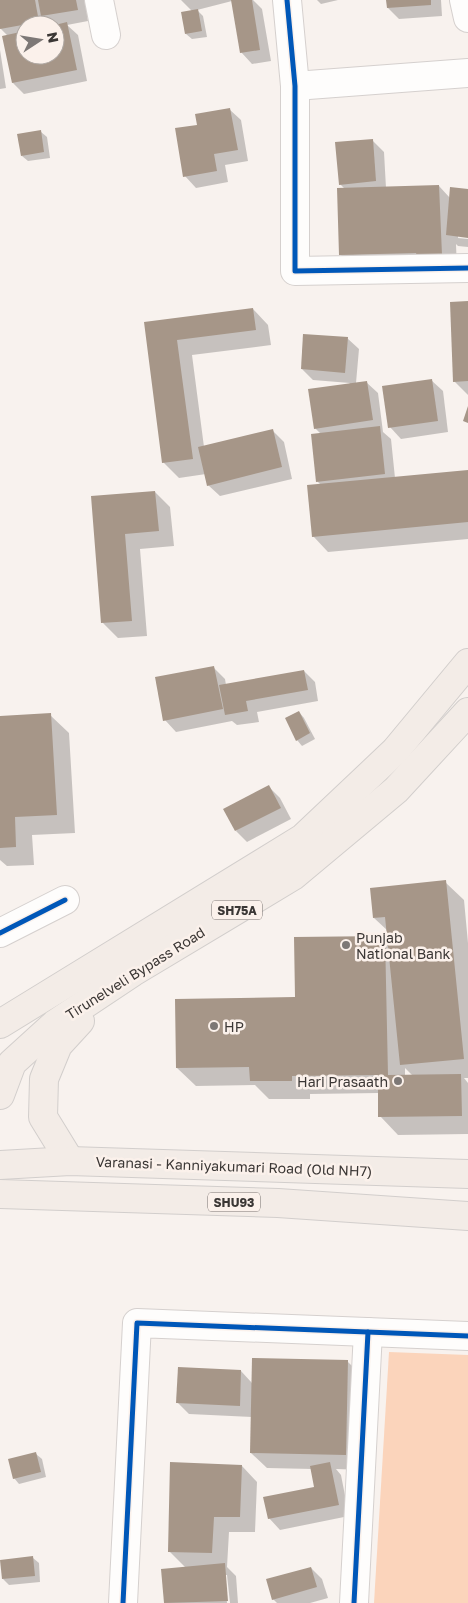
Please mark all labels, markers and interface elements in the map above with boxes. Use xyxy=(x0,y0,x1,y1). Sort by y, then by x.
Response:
north arrow xyxy=(15,15,65,65)
text: N xyxy=(44,30,63,44)
road number: SH75A xyxy=(212,900,262,920)
street label: Tirunelveli Bypass Road xyxy=(62,923,208,1023)
place label: Punjab National Bank xyxy=(356,929,451,962)
marker: Punjab National Bank xyxy=(340,939,352,951)
place label: HP xyxy=(224,1018,244,1035)
marker: HP xyxy=(208,1020,220,1032)
place label: Hari Prasaath xyxy=(297,1073,388,1090)
marker: Hari Prasaath xyxy=(392,1075,404,1087)
street label: Varanasi - Kanniyakumari Road (Old NH7) xyxy=(95,1153,373,1179)
road number: SHU93 xyxy=(208,1192,260,1212)

